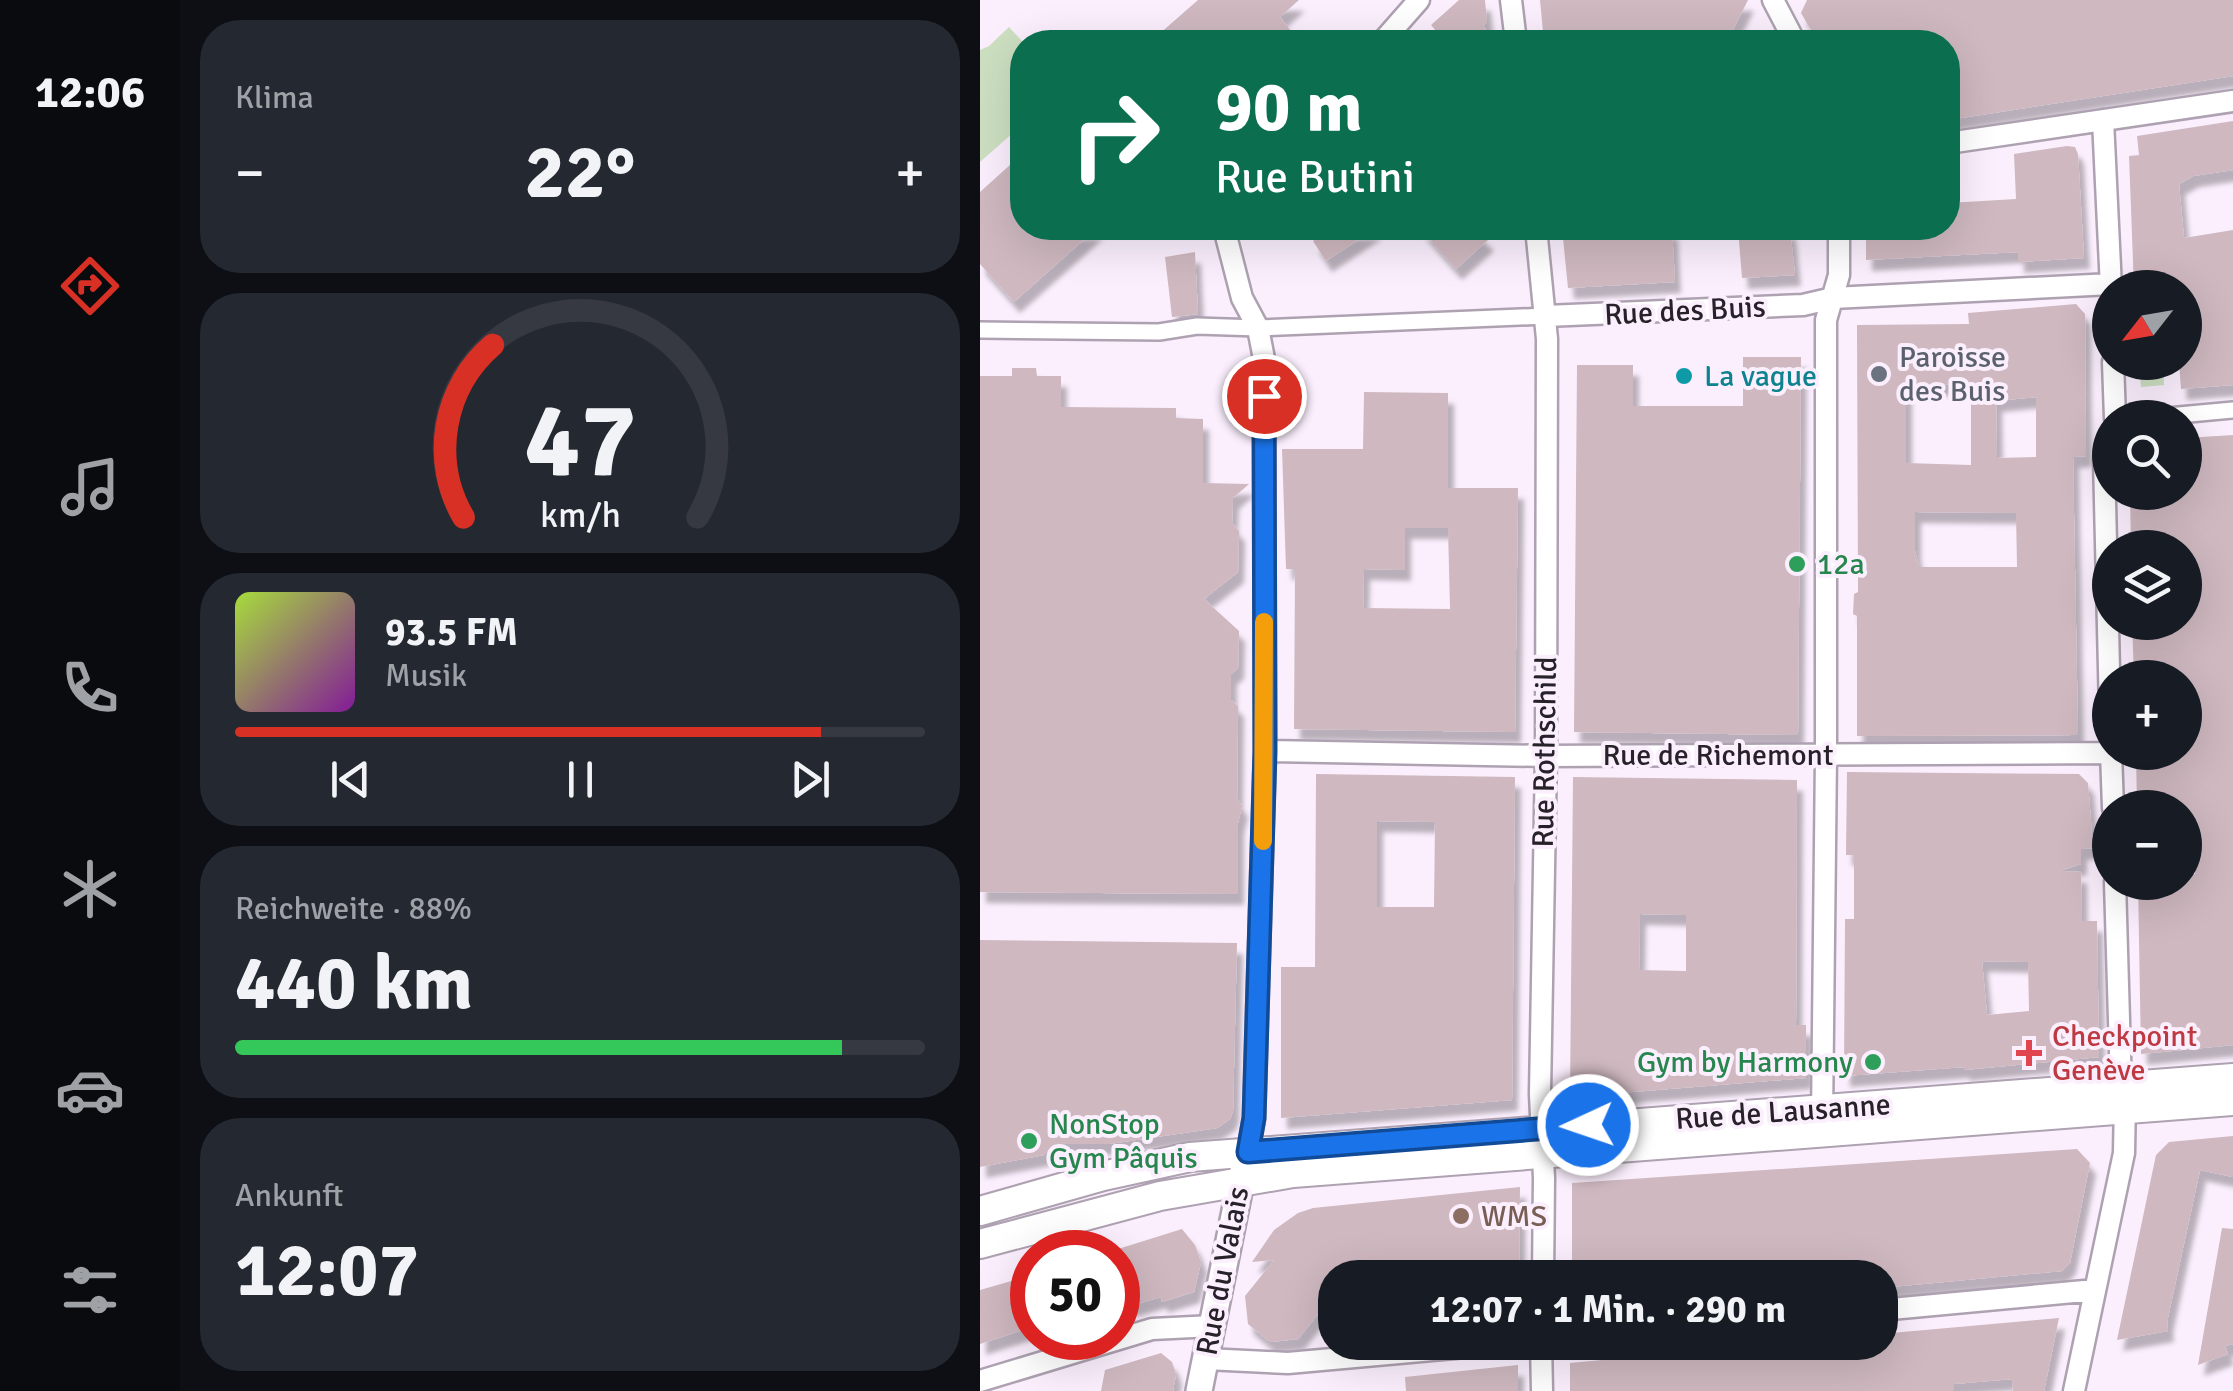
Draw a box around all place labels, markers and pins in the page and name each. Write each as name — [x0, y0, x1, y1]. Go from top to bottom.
place label: Paroisse des Buis — [1899, 339, 2006, 410]
pin — [1222, 354, 1307, 439]
place label: La vague — [1704, 358, 1817, 395]
marker: Paroisse des Buis — [1868, 363, 1890, 385]
marker: La vague — [1673, 365, 1695, 387]
place label: 12a — [1817, 546, 1865, 583]
marker: 12a — [1786, 553, 1808, 575]
place label: Checkpoint Genève — [2052, 1018, 2197, 1089]
marker: Checkpoint Genève — [2016, 1040, 2042, 1066]
place label: Gym by Harmony — [1637, 1044, 1853, 1081]
marker: Gym by Harmony — [1862, 1051, 1884, 1073]
place label: NonStop Gym Pâquis — [1049, 1106, 1198, 1177]
marker: NonStop Gym Pâquis — [1018, 1130, 1040, 1152]
place label: WMS — [1481, 1198, 1547, 1235]
marker: WMS — [1450, 1205, 1472, 1227]

